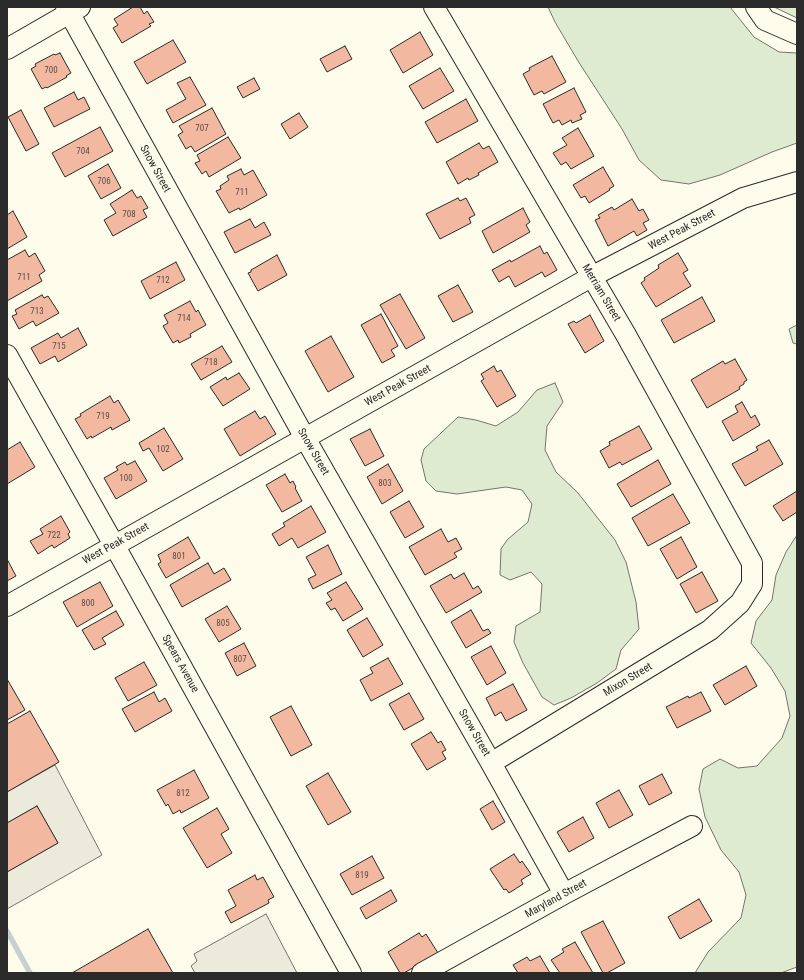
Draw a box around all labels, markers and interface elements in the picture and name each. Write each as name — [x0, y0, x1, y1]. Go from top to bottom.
house number: 700 — [44, 66, 58, 76]
house number: 707 — [195, 124, 209, 134]
street label: Snow Street — [137, 143, 173, 195]
house number: 704 — [76, 147, 90, 157]
house number: 706 — [97, 177, 111, 187]
house number: 711 — [235, 188, 249, 198]
street label: West Peak Street — [646, 207, 718, 253]
house number: 708 — [122, 210, 136, 220]
street label: Merriam Street — [579, 262, 623, 324]
house number: 711 — [17, 273, 31, 283]
house number: 712 — [156, 276, 170, 286]
house number: 713 — [30, 307, 44, 317]
house number: 714 — [177, 314, 191, 324]
house number: 715 — [52, 342, 66, 352]
house number: 718 — [204, 358, 218, 368]
street label: West Peak Street — [362, 362, 434, 410]
house number: 719 — [96, 412, 110, 422]
street label: Snow Street — [294, 426, 332, 478]
house number: 102 — [156, 445, 170, 455]
house number: 100 — [119, 474, 133, 484]
house number: 803 — [378, 479, 392, 489]
street label: West Peak Street — [80, 520, 152, 568]
house number: 722 — [47, 531, 61, 541]
house number: 801 — [172, 552, 186, 562]
house number: 800 — [81, 599, 95, 609]
house number: 805 — [216, 619, 230, 629]
street label: Spears Avenue — [159, 633, 201, 695]
house number: 807 — [233, 655, 247, 665]
street label: Mixon Street — [601, 660, 655, 700]
street label: Snow Street — [455, 707, 493, 759]
house number: 812 — [176, 789, 190, 799]
house number: 819 — [355, 871, 369, 881]
street label: Maryland Street — [523, 877, 589, 921]

